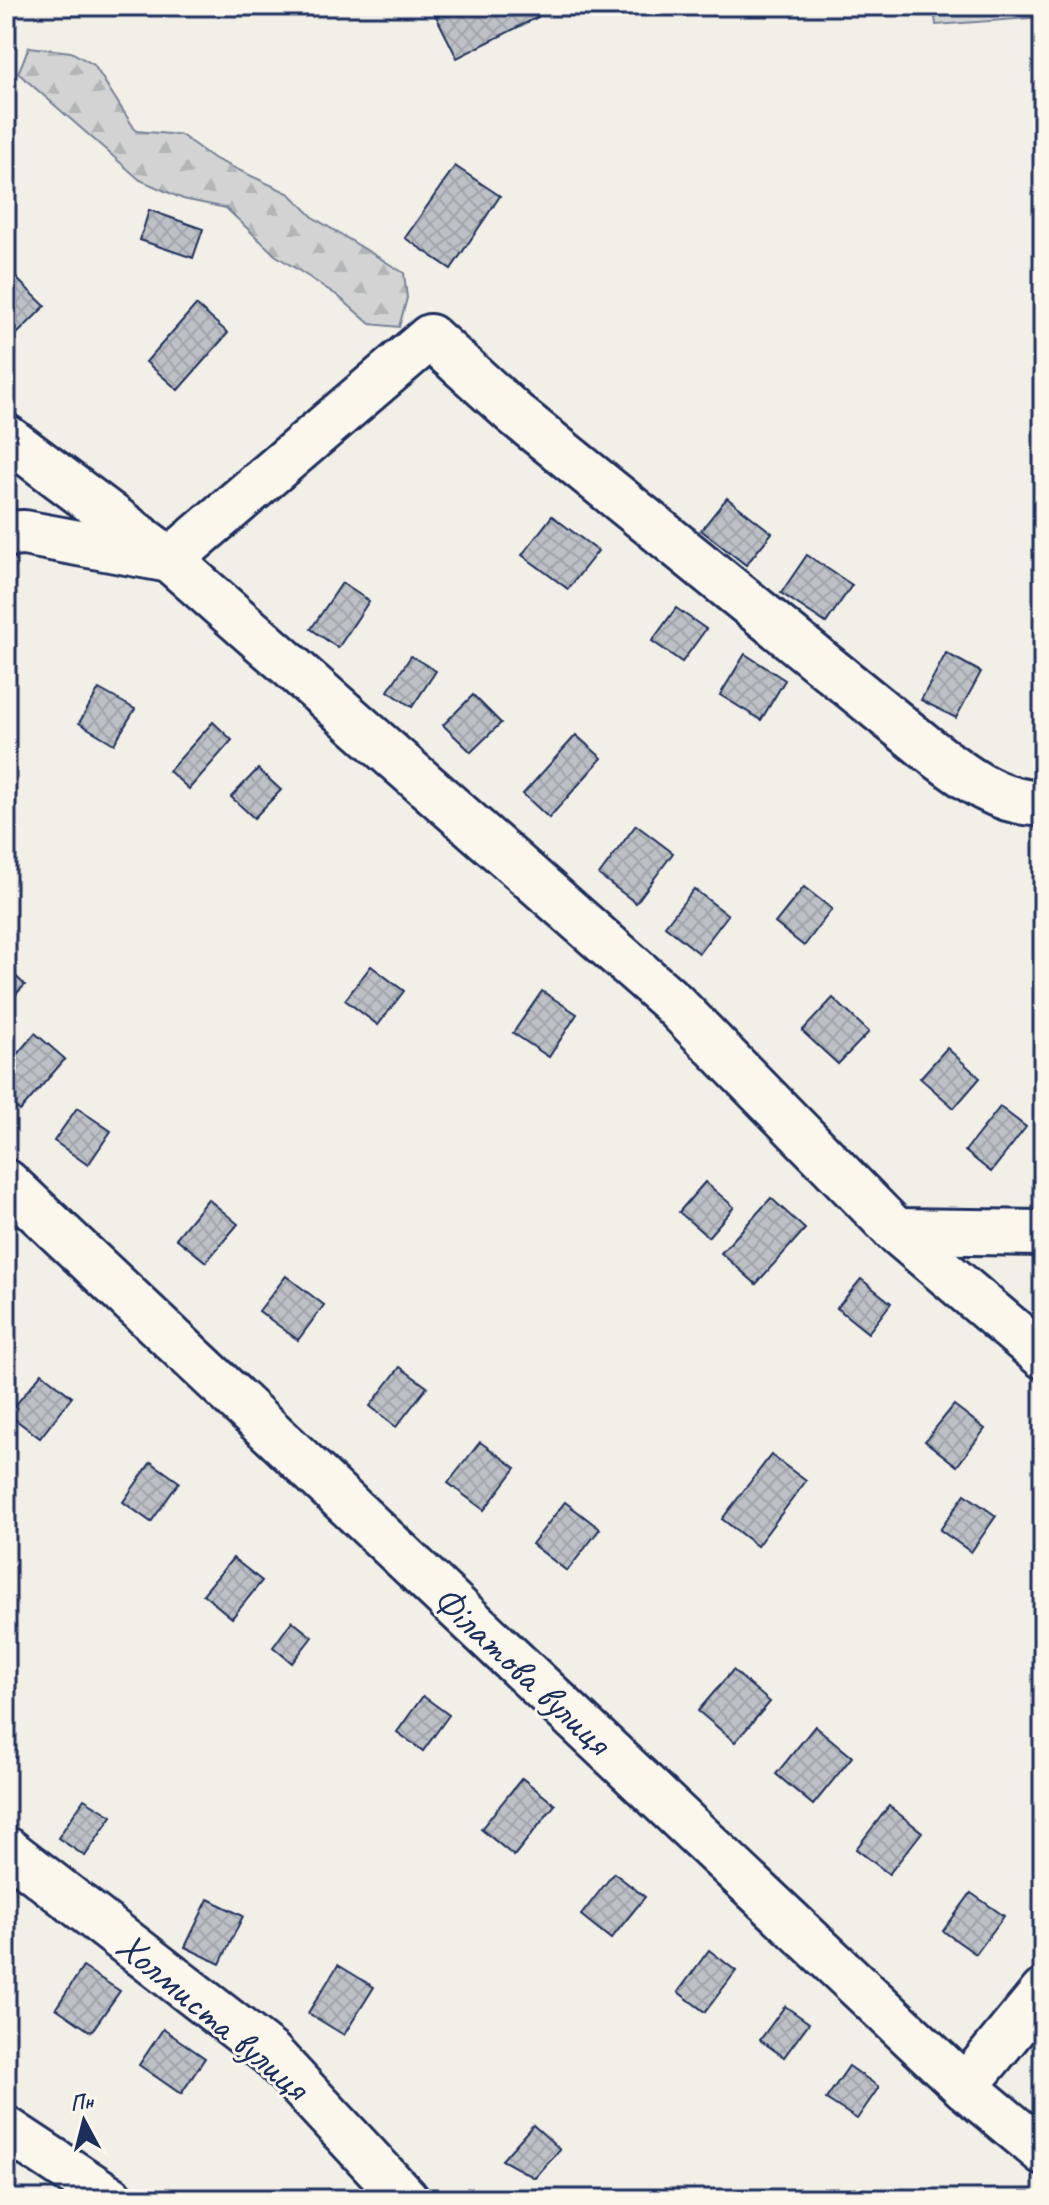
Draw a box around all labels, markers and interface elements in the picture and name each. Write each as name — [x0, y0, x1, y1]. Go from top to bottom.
street label: Філатова вулиця — [422, 1574, 624, 1768]
street label: Холмиста вулиця — [106, 1921, 322, 2113]
north arrow — [44, 2081, 124, 2161]
text: Пн — [69, 2087, 96, 2117]

